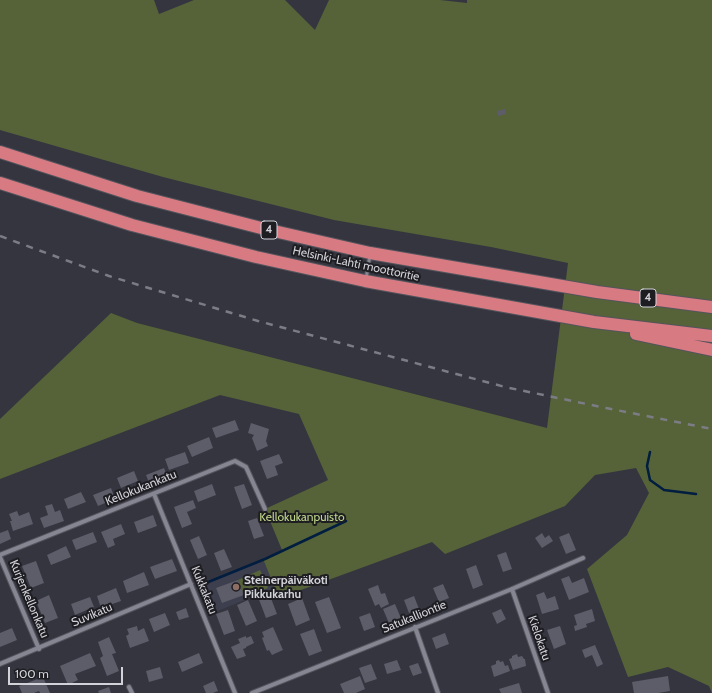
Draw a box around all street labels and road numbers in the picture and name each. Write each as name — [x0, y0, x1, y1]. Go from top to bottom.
road number: 4 — [261, 221, 277, 239]
street label: Helsinki-Lahti moottoritie — [291, 244, 421, 284]
road number: 4 — [640, 289, 656, 307]
street label: Kellokukankatu — [103, 467, 179, 509]
street label: Kurjenkellonkatu — [6, 558, 52, 640]
street label: Kukkakatu — [188, 564, 220, 616]
street label: Satukalliontie — [380, 598, 448, 636]
street label: Suvikatu — [69, 600, 115, 630]
street label: Kielokatu — [525, 614, 553, 662]

